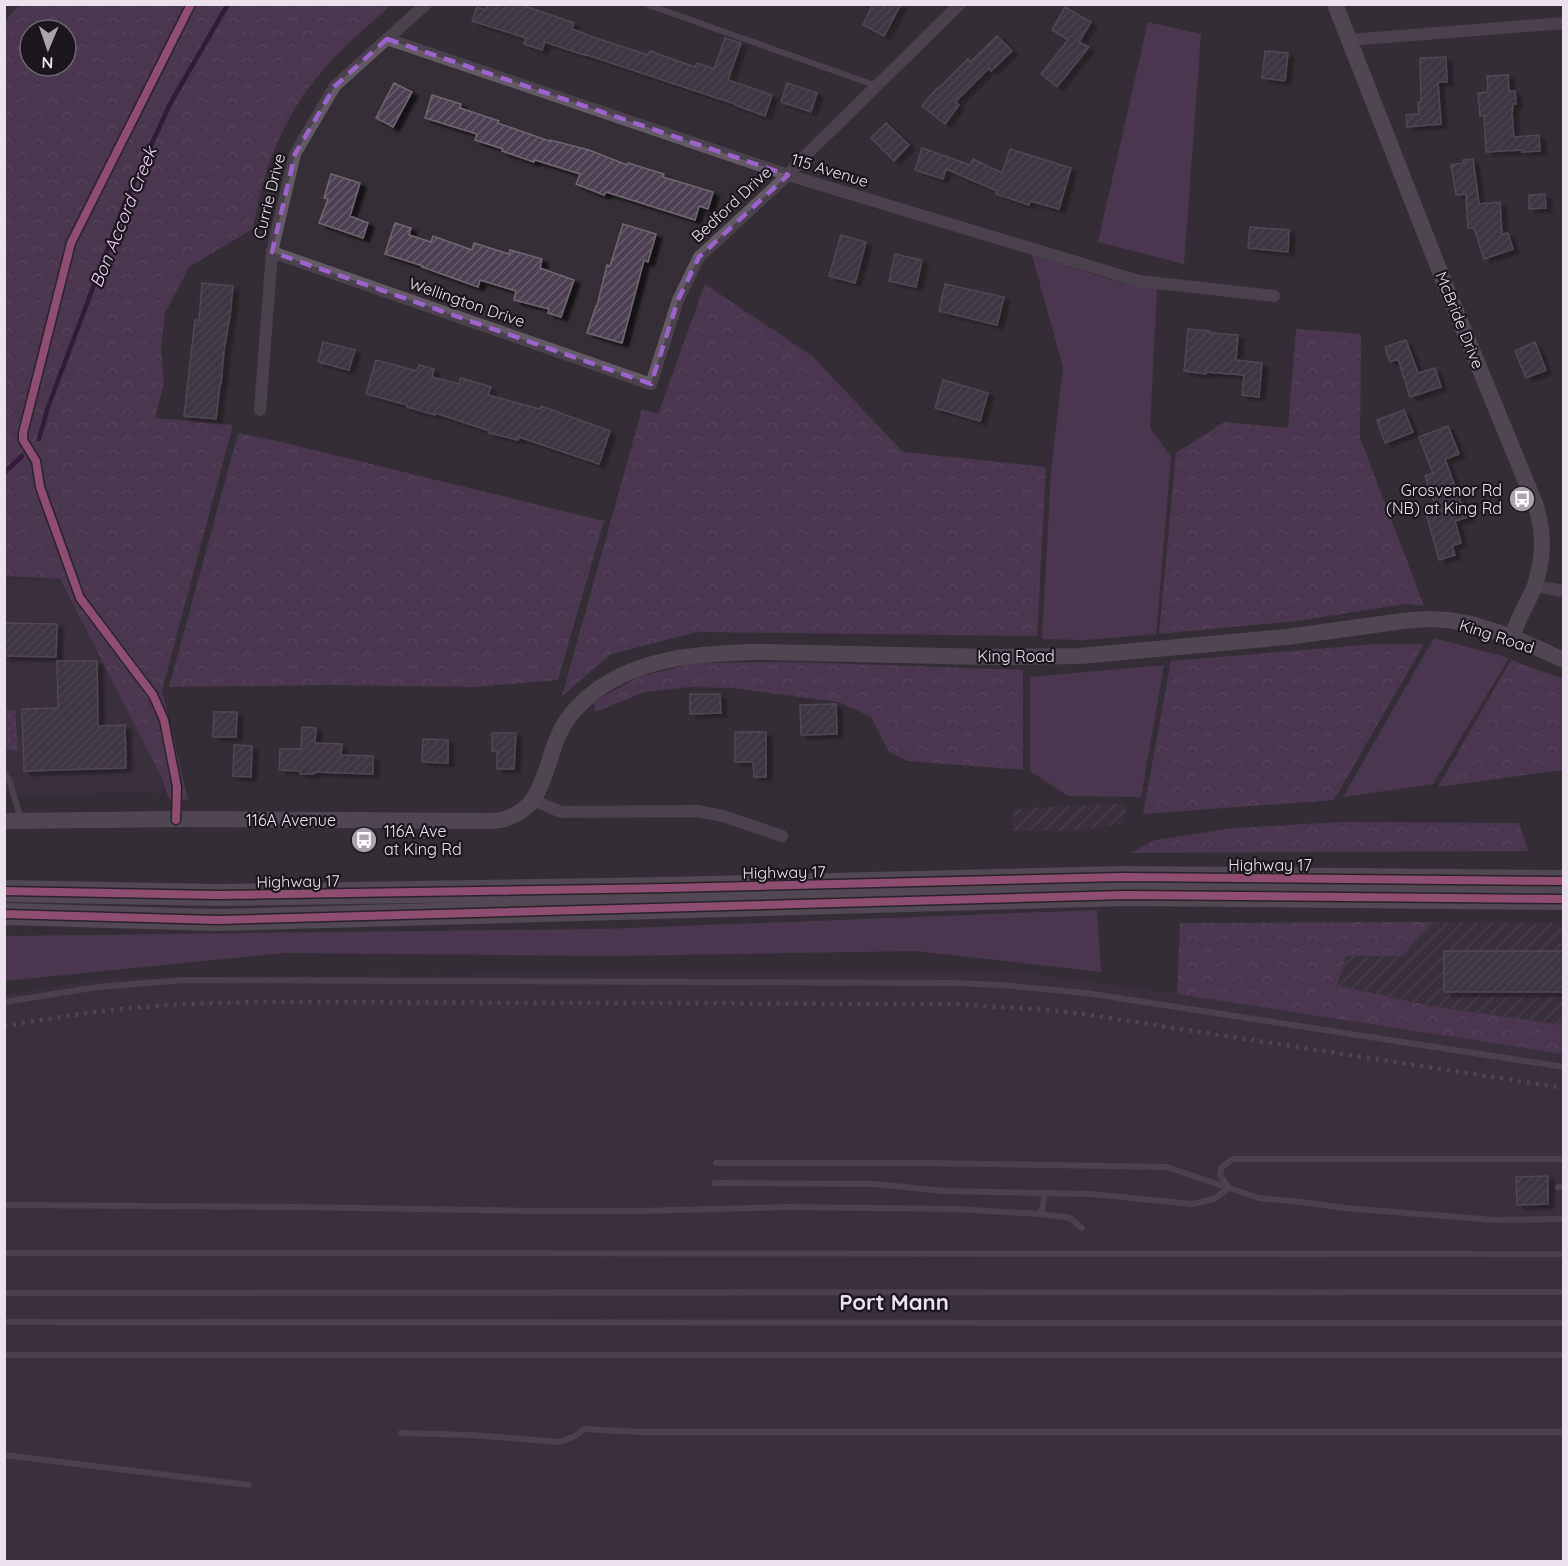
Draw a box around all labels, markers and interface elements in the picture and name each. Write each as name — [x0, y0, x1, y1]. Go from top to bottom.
north arrow — [18, 18, 78, 78]
text: N — [41, 53, 54, 73]
water label: Bon Accord Creek — [84, 142, 162, 291]
street label: 115 Avenue — [789, 149, 871, 191]
street label: Currie Drive — [249, 151, 289, 241]
street label: Bedford Drive — [687, 162, 775, 246]
street label: McBride Drive — [1431, 268, 1489, 372]
street label: Wellington Drive — [406, 273, 528, 331]
place label: Grosvenor Rd (NB) at King Rd — [1386, 480, 1502, 518]
bus stop icon: Grosvenor Rd (NB) at King Rd — [1507, 484, 1537, 514]
street label: King Road — [1457, 615, 1537, 657]
street label: King Road — [977, 646, 1055, 666]
street label: 116A Avenue — [246, 810, 336, 830]
place label: 116A Ave at King Rd — [384, 821, 462, 859]
bus stop icon: 116A Ave at King Rd — [349, 825, 379, 855]
street label: Highway 17 — [1228, 855, 1312, 875]
street label: Highway 17 — [742, 861, 826, 883]
street label: Highway 17 — [256, 870, 340, 892]
district label: Port Mann — [839, 1288, 949, 1316]

